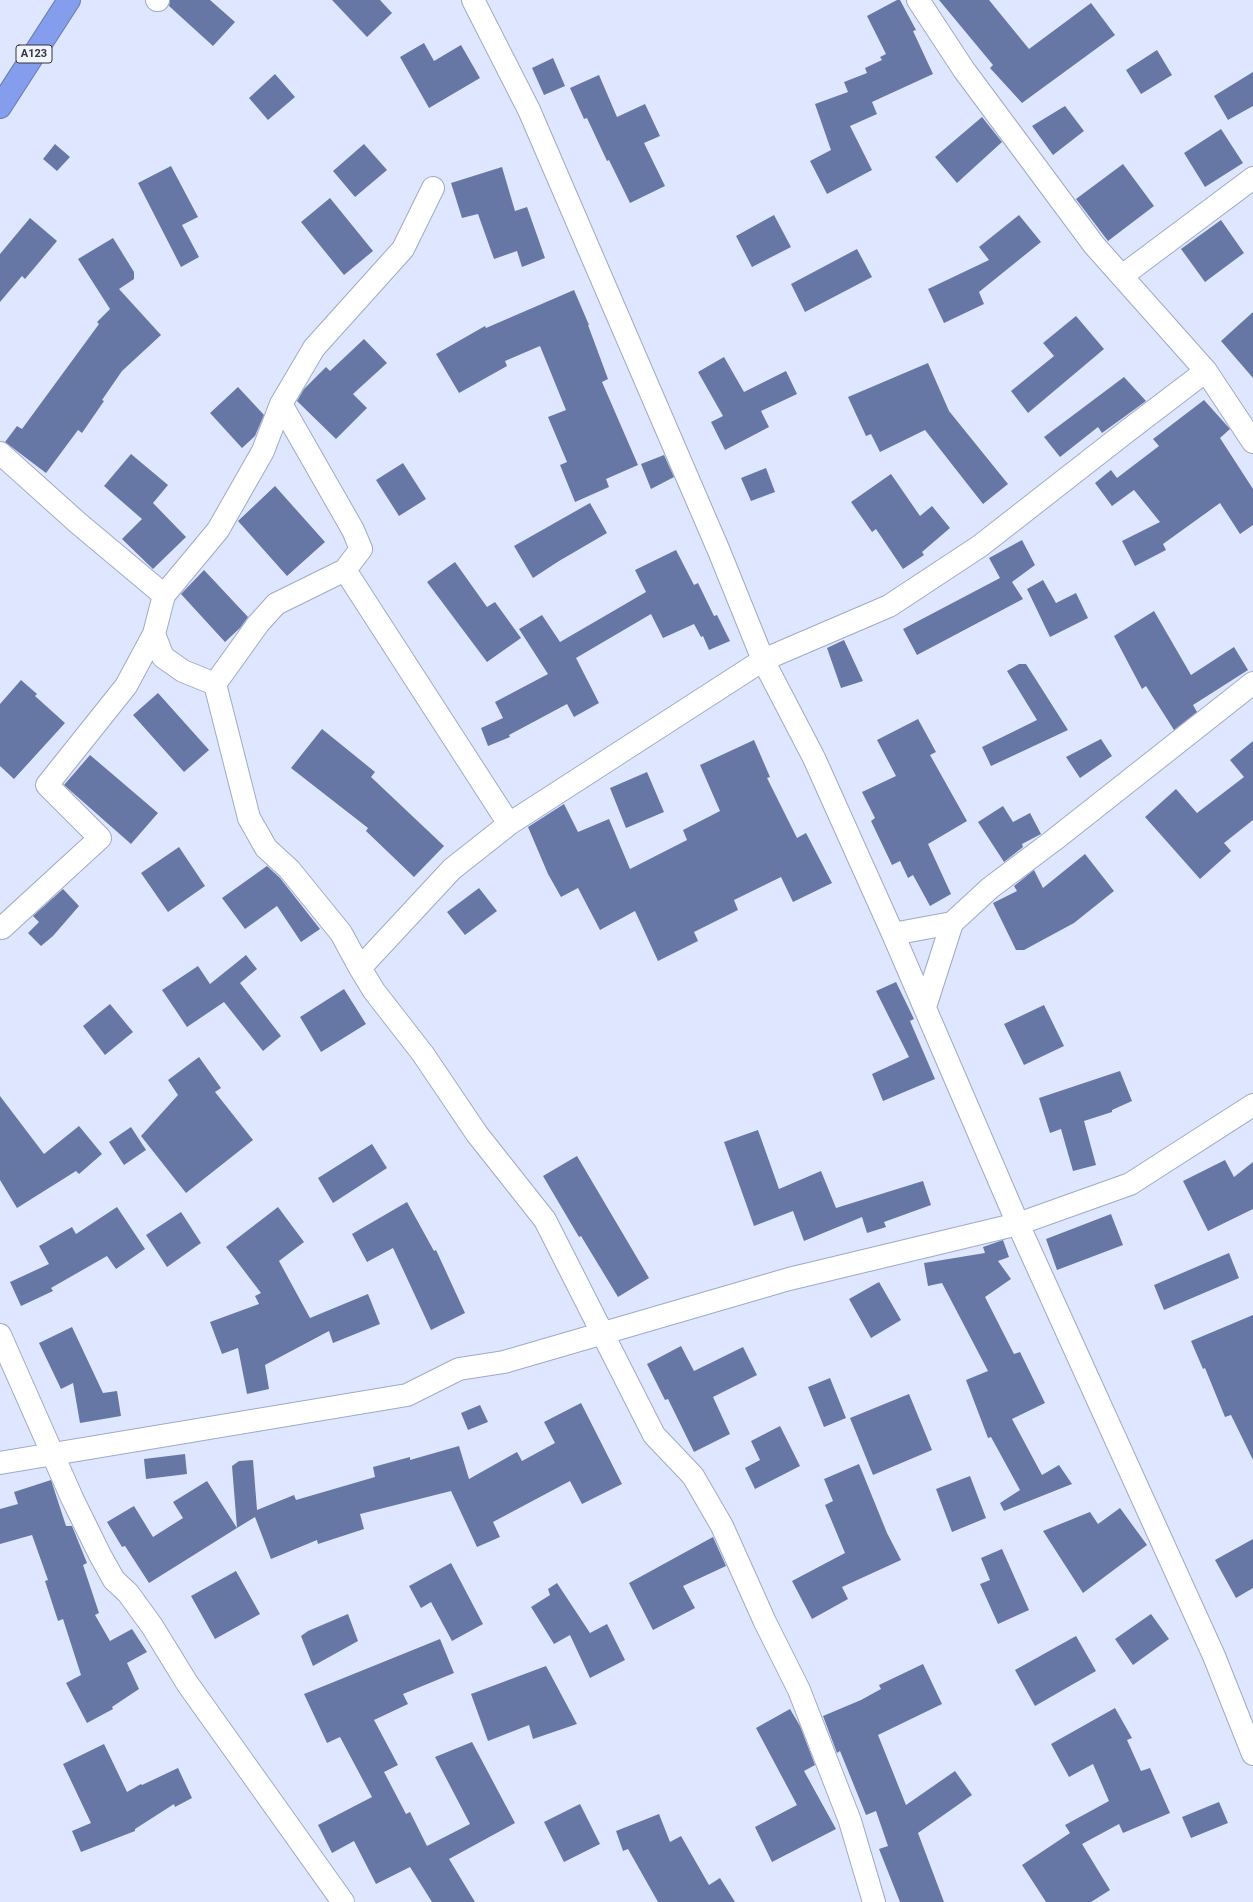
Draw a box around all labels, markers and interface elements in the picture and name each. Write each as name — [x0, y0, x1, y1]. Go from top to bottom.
road number: A123 — [16, 45, 52, 63]

